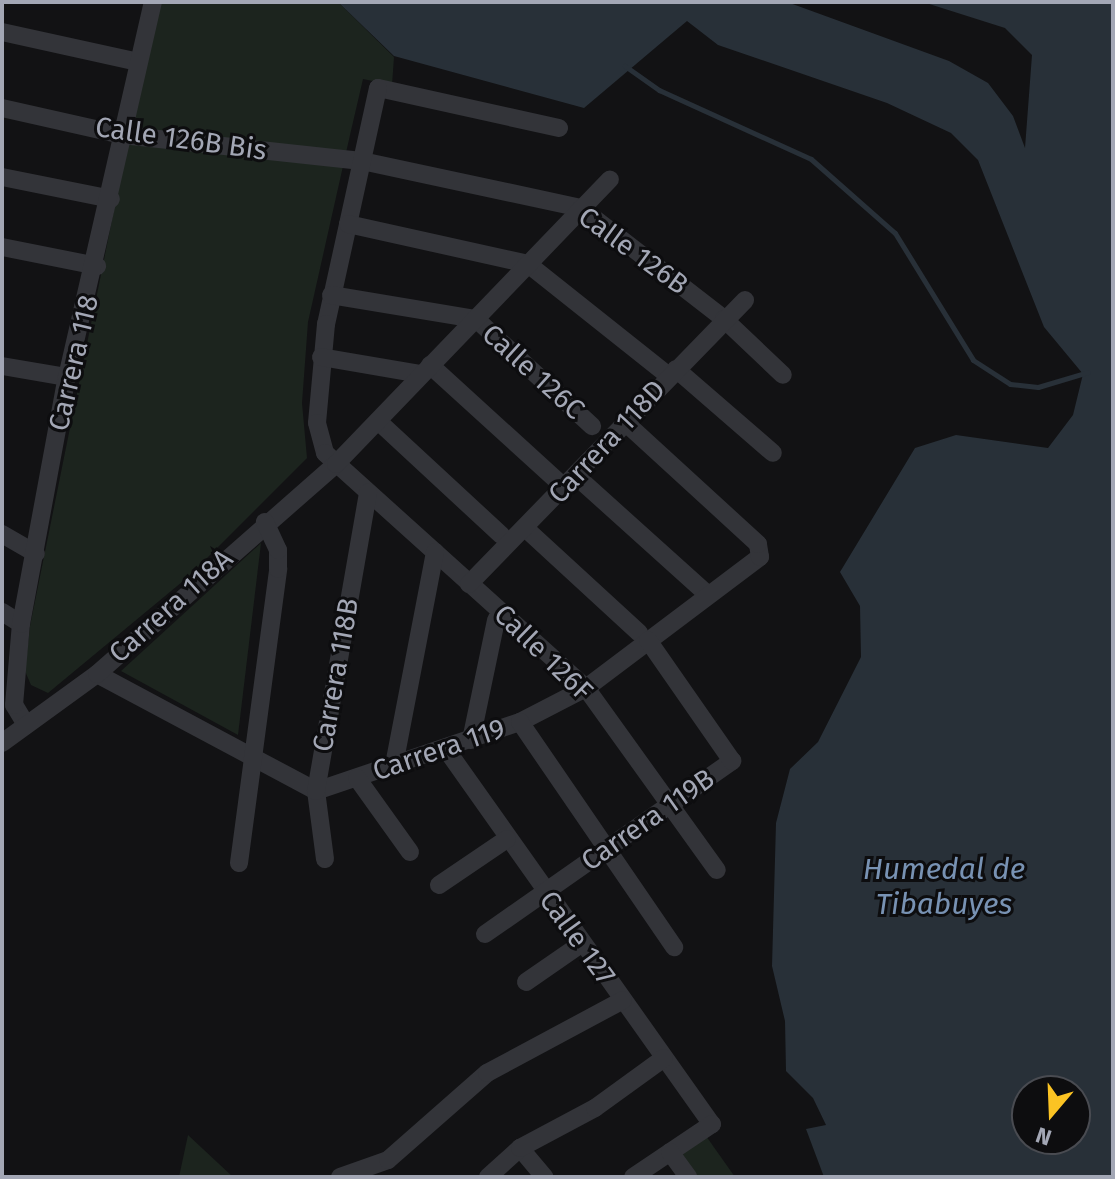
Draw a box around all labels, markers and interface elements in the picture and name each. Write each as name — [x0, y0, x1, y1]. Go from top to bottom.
street label: Calle 126B Bis — [93, 110, 269, 168]
street label: Calle 126B — [572, 200, 694, 302]
street label: Carrera 118 — [42, 292, 106, 434]
street label: Calle 126C — [475, 317, 591, 427]
street label: Carrera 118D — [541, 373, 673, 511]
street label: Carrera 118A — [102, 542, 240, 670]
street label: Carrera 118B — [306, 596, 366, 754]
street label: Calle 126F — [487, 598, 599, 708]
street label: Carrera 119 — [368, 712, 510, 788]
street label: Carrera 119B — [575, 762, 721, 878]
water label: Humedal de Tibabuyes — [863, 851, 1025, 922]
street label: Calle 127 — [532, 885, 622, 991]
north arrow — [1011, 1075, 1091, 1155]
text: N — [1032, 1121, 1055, 1151]

